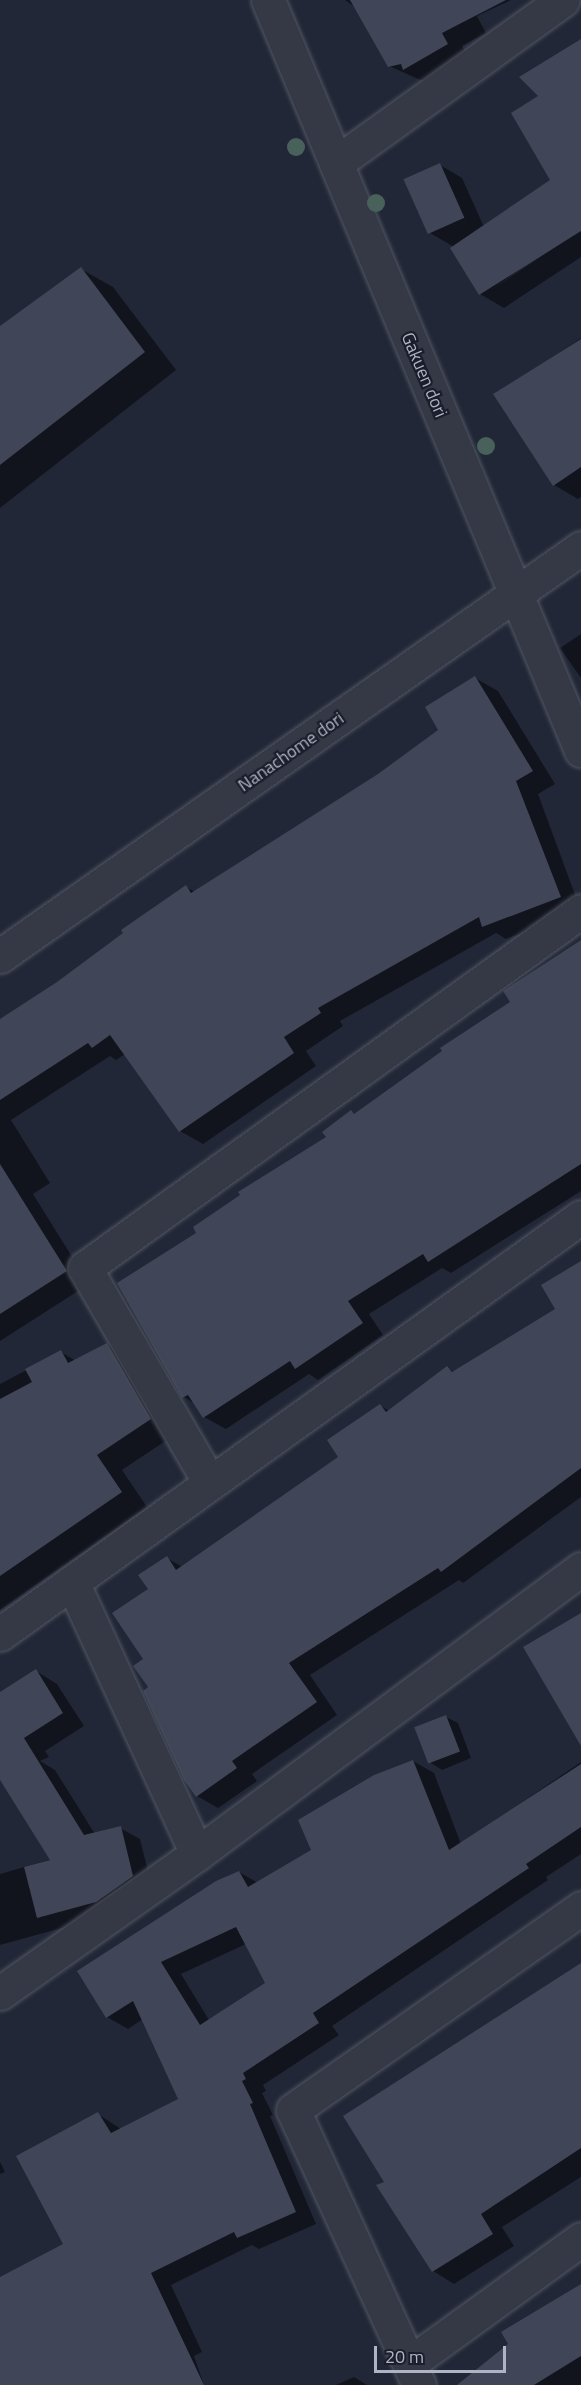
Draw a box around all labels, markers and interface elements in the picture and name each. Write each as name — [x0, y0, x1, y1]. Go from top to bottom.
street label: Gakuen dori — [396, 329, 452, 421]
street label: Nanachome dori — [234, 708, 348, 796]
scale bar — [377, 2334, 509, 2372]
text: 20 m — [385, 2343, 424, 2370]

